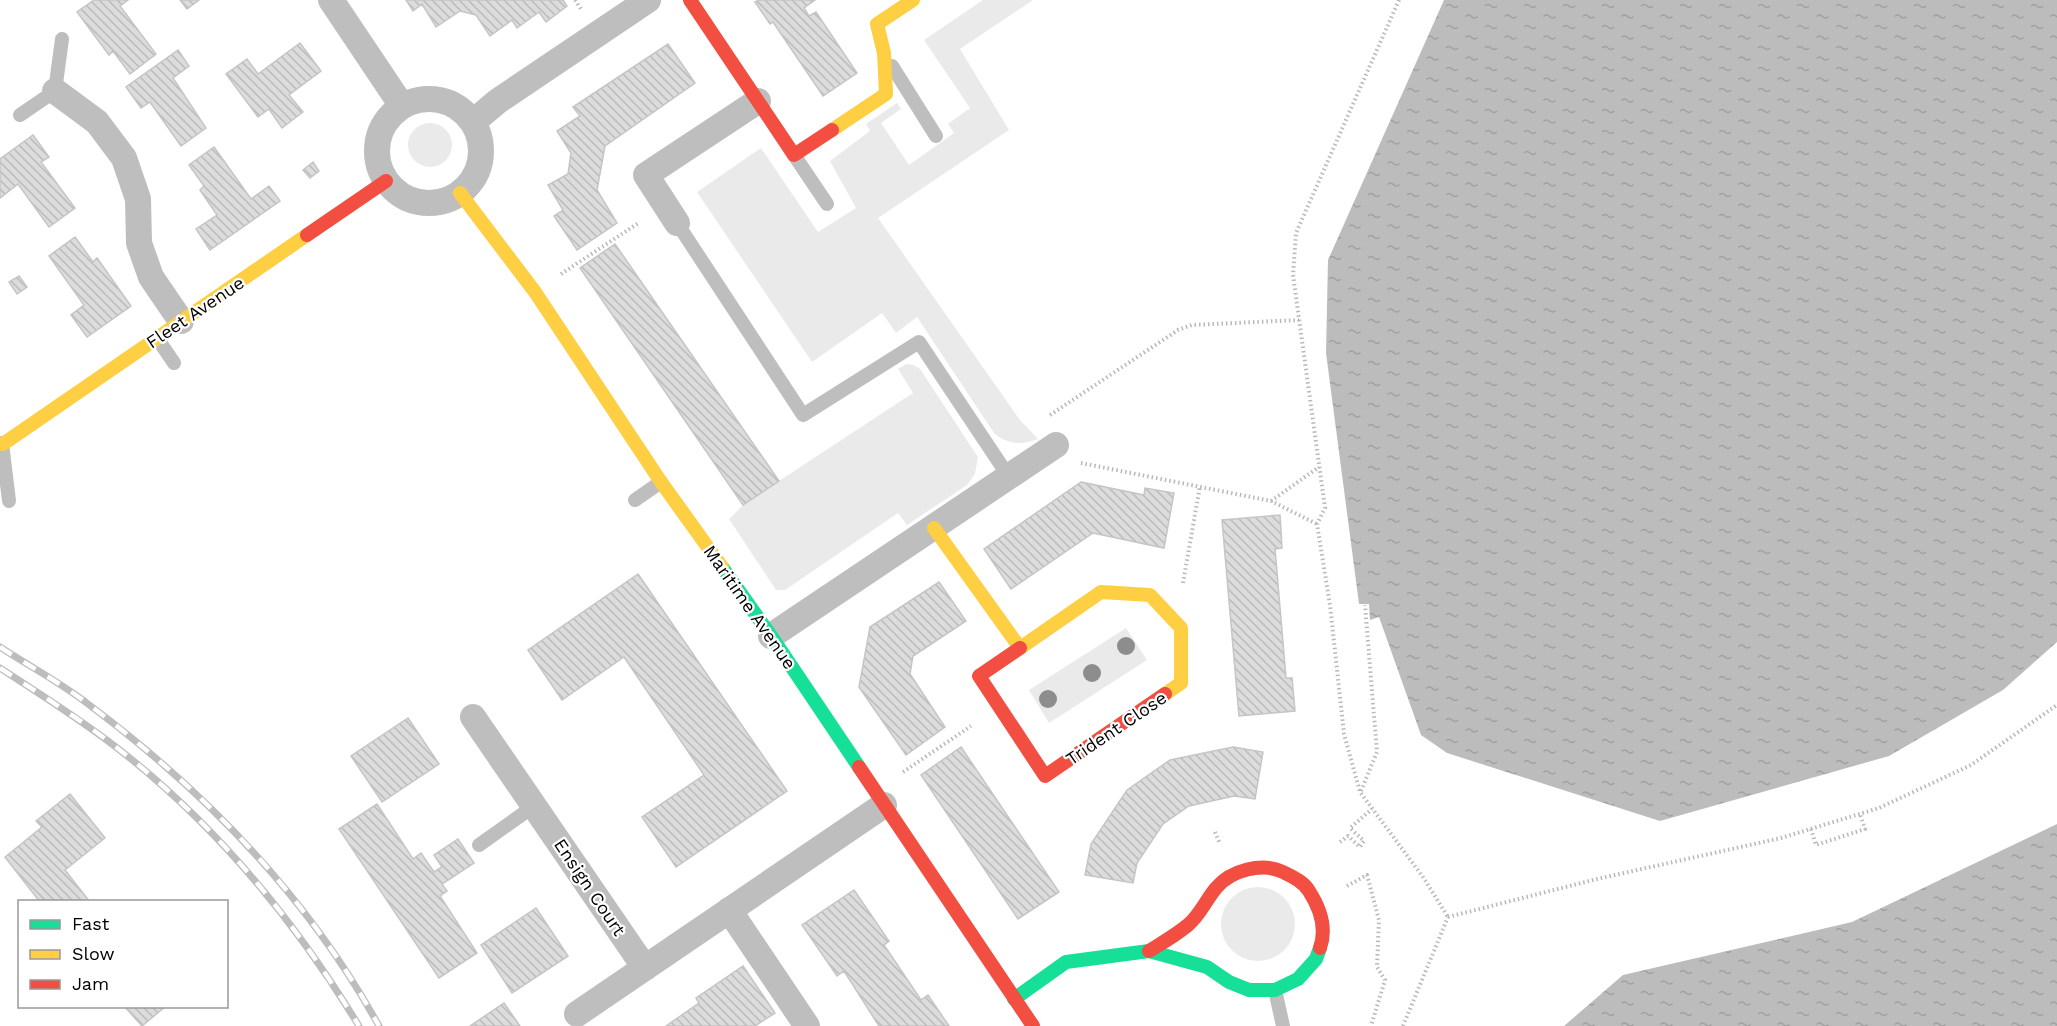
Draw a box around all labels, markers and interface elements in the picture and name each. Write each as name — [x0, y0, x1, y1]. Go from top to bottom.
street label: Fleet Avenue — [142, 272, 248, 352]
street label: Maritime Avenue — [699, 541, 801, 673]
street label: Trident Close — [1062, 687, 1170, 769]
street label: Ensign Court — [550, 835, 630, 940]
legend — [18, 900, 228, 1008]
text: Fast — [72, 913, 110, 934]
text: Slow — [72, 943, 115, 964]
text: Jam — [72, 973, 109, 994]

